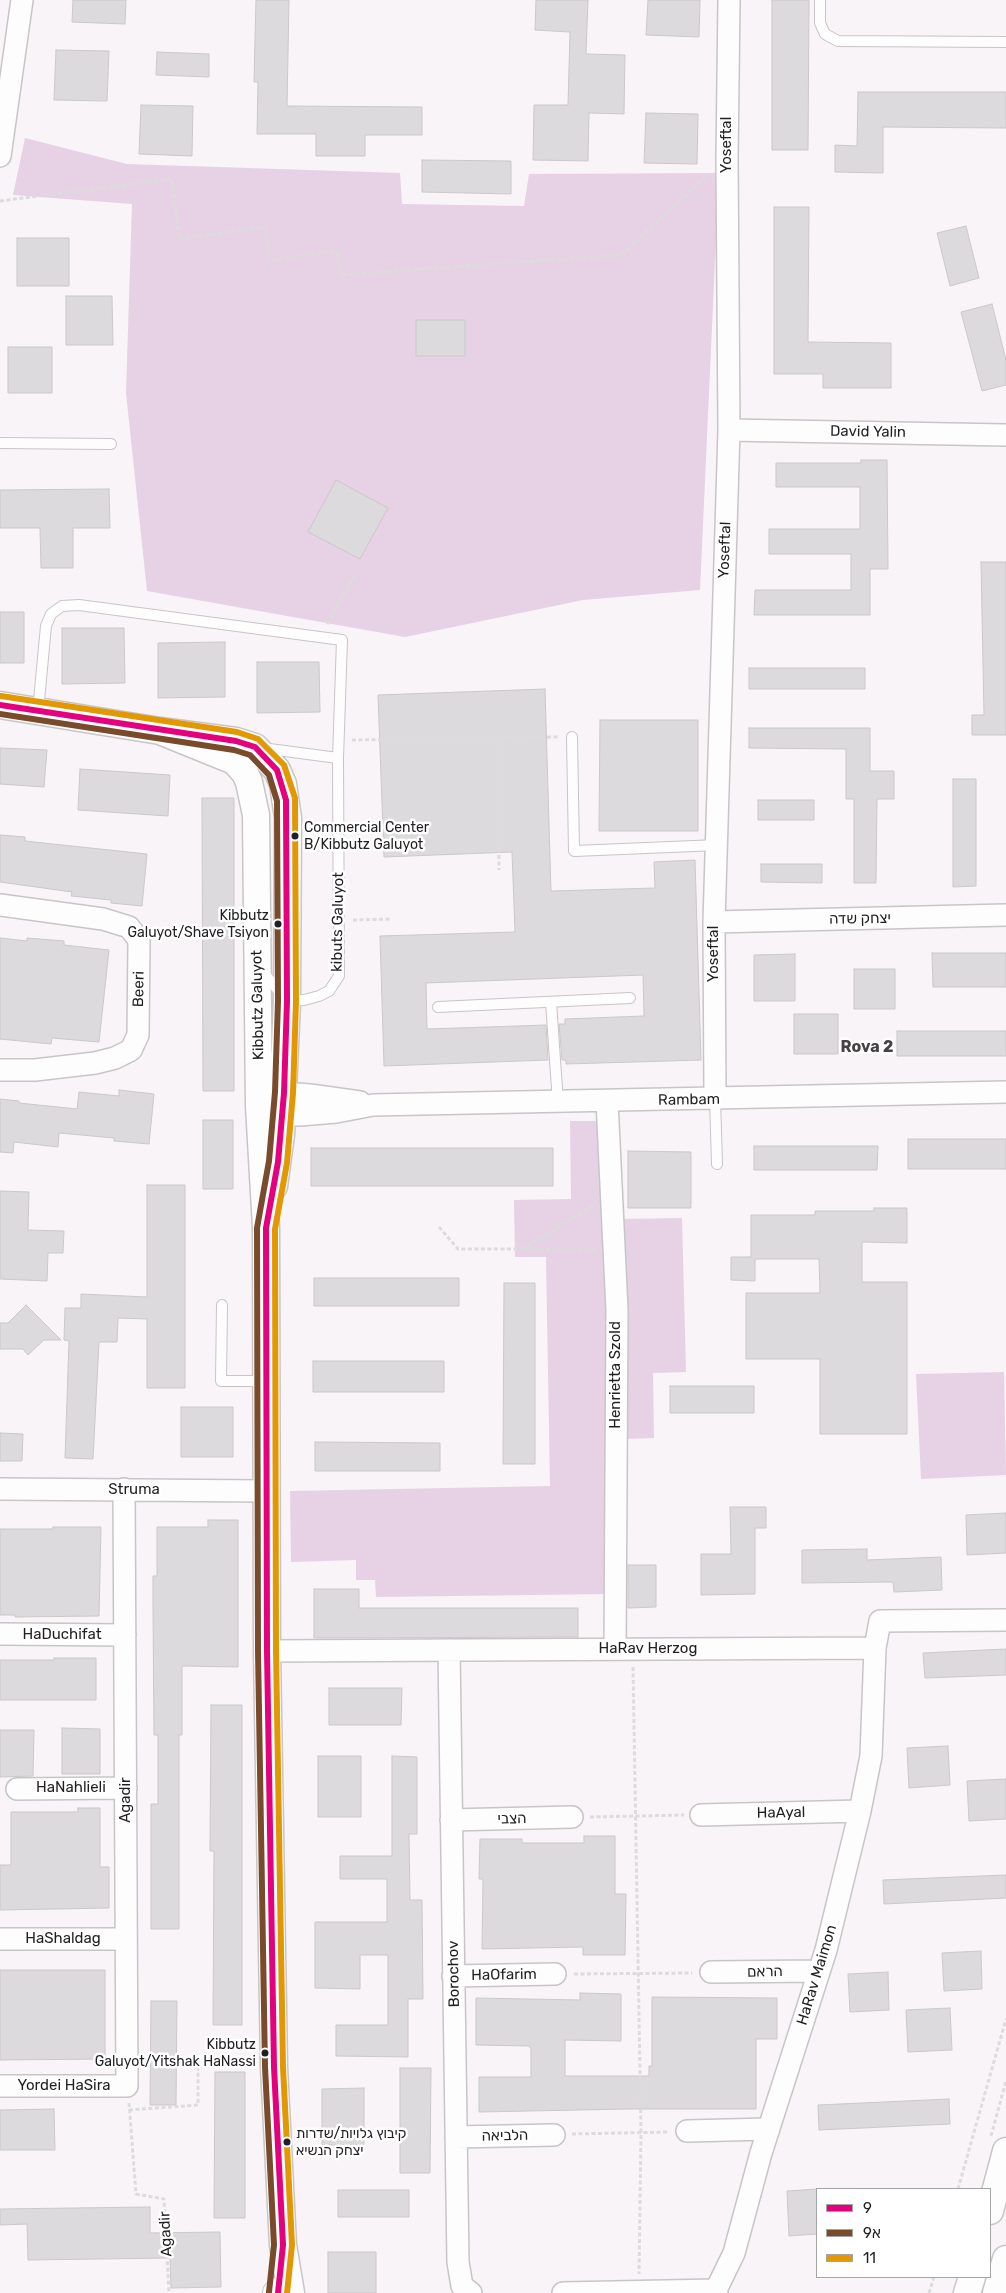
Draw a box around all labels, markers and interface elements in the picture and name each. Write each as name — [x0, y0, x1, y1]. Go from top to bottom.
street label: Yoseftal — [718, 117, 736, 173]
street label: David Yalin — [830, 422, 906, 442]
street label: Yoseftal — [715, 521, 735, 579]
place label: Commercial Center B/Kibbutz Galuyot — [304, 820, 429, 852]
marker: Commercial Center B/Kibbutz Galuyot — [290, 831, 300, 841]
street label: kibuts Galuyot — [328, 872, 348, 972]
place label: Kibbutz Galuyot/Shave Tsiyon — [127, 908, 269, 940]
street label: יצחק שדה — [829, 909, 891, 929]
marker: Kibbutz Galuyot/Shave Tsiyon — [273, 919, 283, 929]
street label: Yoseftal — [705, 926, 723, 982]
street label: Kibbutz Galuyot — [248, 950, 268, 1060]
street label: Beeri — [130, 971, 148, 1007]
district label: Rova 2 — [841, 1037, 893, 1057]
street label: Rambam — [658, 1090, 720, 1110]
street label: Henrietta Szold — [607, 1321, 625, 1429]
street label: Struma — [108, 1481, 160, 1499]
street label: HaDuchifat — [22, 1626, 102, 1644]
street label: HaRav Herzog — [599, 1640, 697, 1658]
street label: Agadir — [117, 1777, 135, 1823]
street label: HaNahlieli — [36, 1779, 106, 1797]
street label: HaAyal — [757, 1804, 805, 1822]
street label: הצבי — [497, 1810, 527, 1828]
street label: HaRav Maimon — [793, 1923, 841, 2027]
street label: HaShaldag — [25, 1930, 101, 1948]
street label: Borochov — [444, 1940, 464, 2008]
street label: הראם — [747, 1963, 783, 1981]
street label: HaOfarim — [471, 1965, 537, 1985]
place label: Kibbutz Galuyot/Yitshak HaNassi — [95, 2037, 256, 2070]
marker: Kibbutz Galuyot/Yitshak HaNassi — [260, 2048, 270, 2058]
street label: Yordei HaSira — [17, 2077, 111, 2095]
place label: קיבוץ גלויות/שדרות יצחק הנשיא — [296, 2126, 406, 2158]
street label: הלביאה — [482, 2127, 528, 2145]
marker: קיבוץ גלויות/שדרות יצחק הנשיא — [282, 2137, 292, 2147]
legend — [816, 2188, 991, 2278]
text: 9 — [863, 2199, 872, 2217]
street label: Agadir — [156, 2211, 176, 2257]
text: 9א — [863, 2224, 881, 2242]
text: 11 — [863, 2249, 876, 2267]

